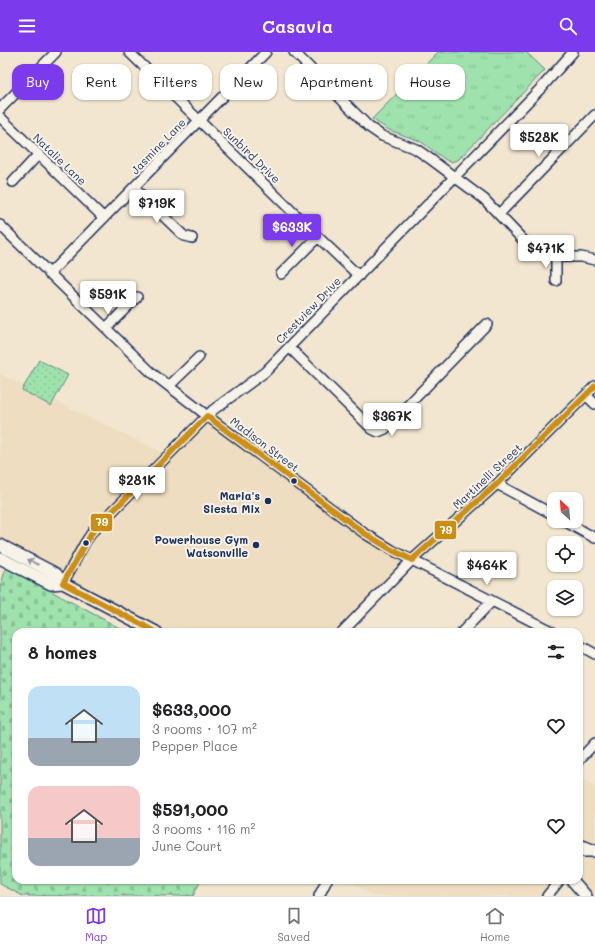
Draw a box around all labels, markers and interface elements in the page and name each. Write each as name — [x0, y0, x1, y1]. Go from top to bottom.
text: Casavia — [262, 14, 333, 38]
icon: menu — [16, 15, 38, 37]
icon: search — [557, 15, 579, 37]
chip: Buy — [12, 64, 64, 100]
chip: Rent — [72, 64, 131, 100]
chip: Filters — [139, 64, 212, 100]
chip: New — [220, 64, 277, 100]
chip: Apartment — [285, 64, 387, 100]
chip: House — [395, 64, 465, 100]
street label: Jasmine Lane — [127, 115, 189, 177]
street label: Sunbird Drive — [220, 124, 284, 186]
pin: $528K — [511, 124, 567, 158]
text: $528K — [519, 128, 559, 145]
street label: Natalie Lane — [30, 130, 90, 188]
pin: $719K — [129, 190, 185, 224]
text: $719K — [138, 194, 176, 211]
pin: $633K — [264, 214, 320, 248]
text: $633K — [272, 218, 312, 235]
pin: $471K — [518, 235, 574, 269]
text: $471K — [527, 239, 565, 256]
street label: Crestview Drive — [272, 273, 344, 347]
pin: $591K — [80, 281, 136, 315]
text: $591K — [89, 285, 127, 302]
pin: $367K — [364, 403, 420, 437]
text: $367K — [372, 407, 412, 424]
street label: Madison Street — [228, 413, 303, 475]
street label: Martinelli Street — [449, 440, 525, 512]
pin: $281K — [109, 467, 165, 501]
text: $281K — [118, 471, 156, 488]
unlabelled marker — [289, 476, 299, 486]
place label: Maria's Siesta Mix — [203, 488, 260, 516]
north arrow — [547, 492, 583, 528]
map controls — [547, 492, 583, 616]
marker: Maria's Siesta Mix — [263, 496, 273, 506]
line badge: 79 — [90, 513, 113, 532]
text: 79 — [96, 514, 109, 529]
line badge: 79 — [434, 520, 457, 540]
text: 79 — [440, 522, 453, 537]
place label: Powerhouse Gym Watsonville — [154, 532, 248, 560]
button: locate — [547, 536, 583, 572]
unlabelled marker — [81, 538, 91, 548]
marker: Powerhouse Gym Watsonville — [251, 540, 261, 550]
pin: $464K — [459, 552, 515, 586]
text: $464K — [467, 556, 507, 573]
one-way arrow — [27, 558, 39, 565]
button: layers — [547, 580, 583, 616]
text: 8 homes — [28, 641, 97, 663]
icon: filters — [545, 641, 567, 663]
text: $633,000 — [152, 698, 231, 720]
icon: home — [60, 702, 108, 750]
icon: heart — [545, 715, 567, 737]
text: 3 rooms · 107 m² — [152, 720, 257, 737]
text: Pepper Place — [152, 737, 238, 754]
text: $591,000 — [152, 798, 228, 820]
icon: home — [60, 802, 108, 850]
icon: heart — [545, 815, 567, 837]
text: 3 rooms · 116 m² — [152, 820, 255, 837]
text: June Court — [152, 837, 222, 854]
tab: Map — [85, 905, 107, 944]
tab: Saved — [277, 905, 310, 944]
tab: Home — [480, 905, 510, 944]

